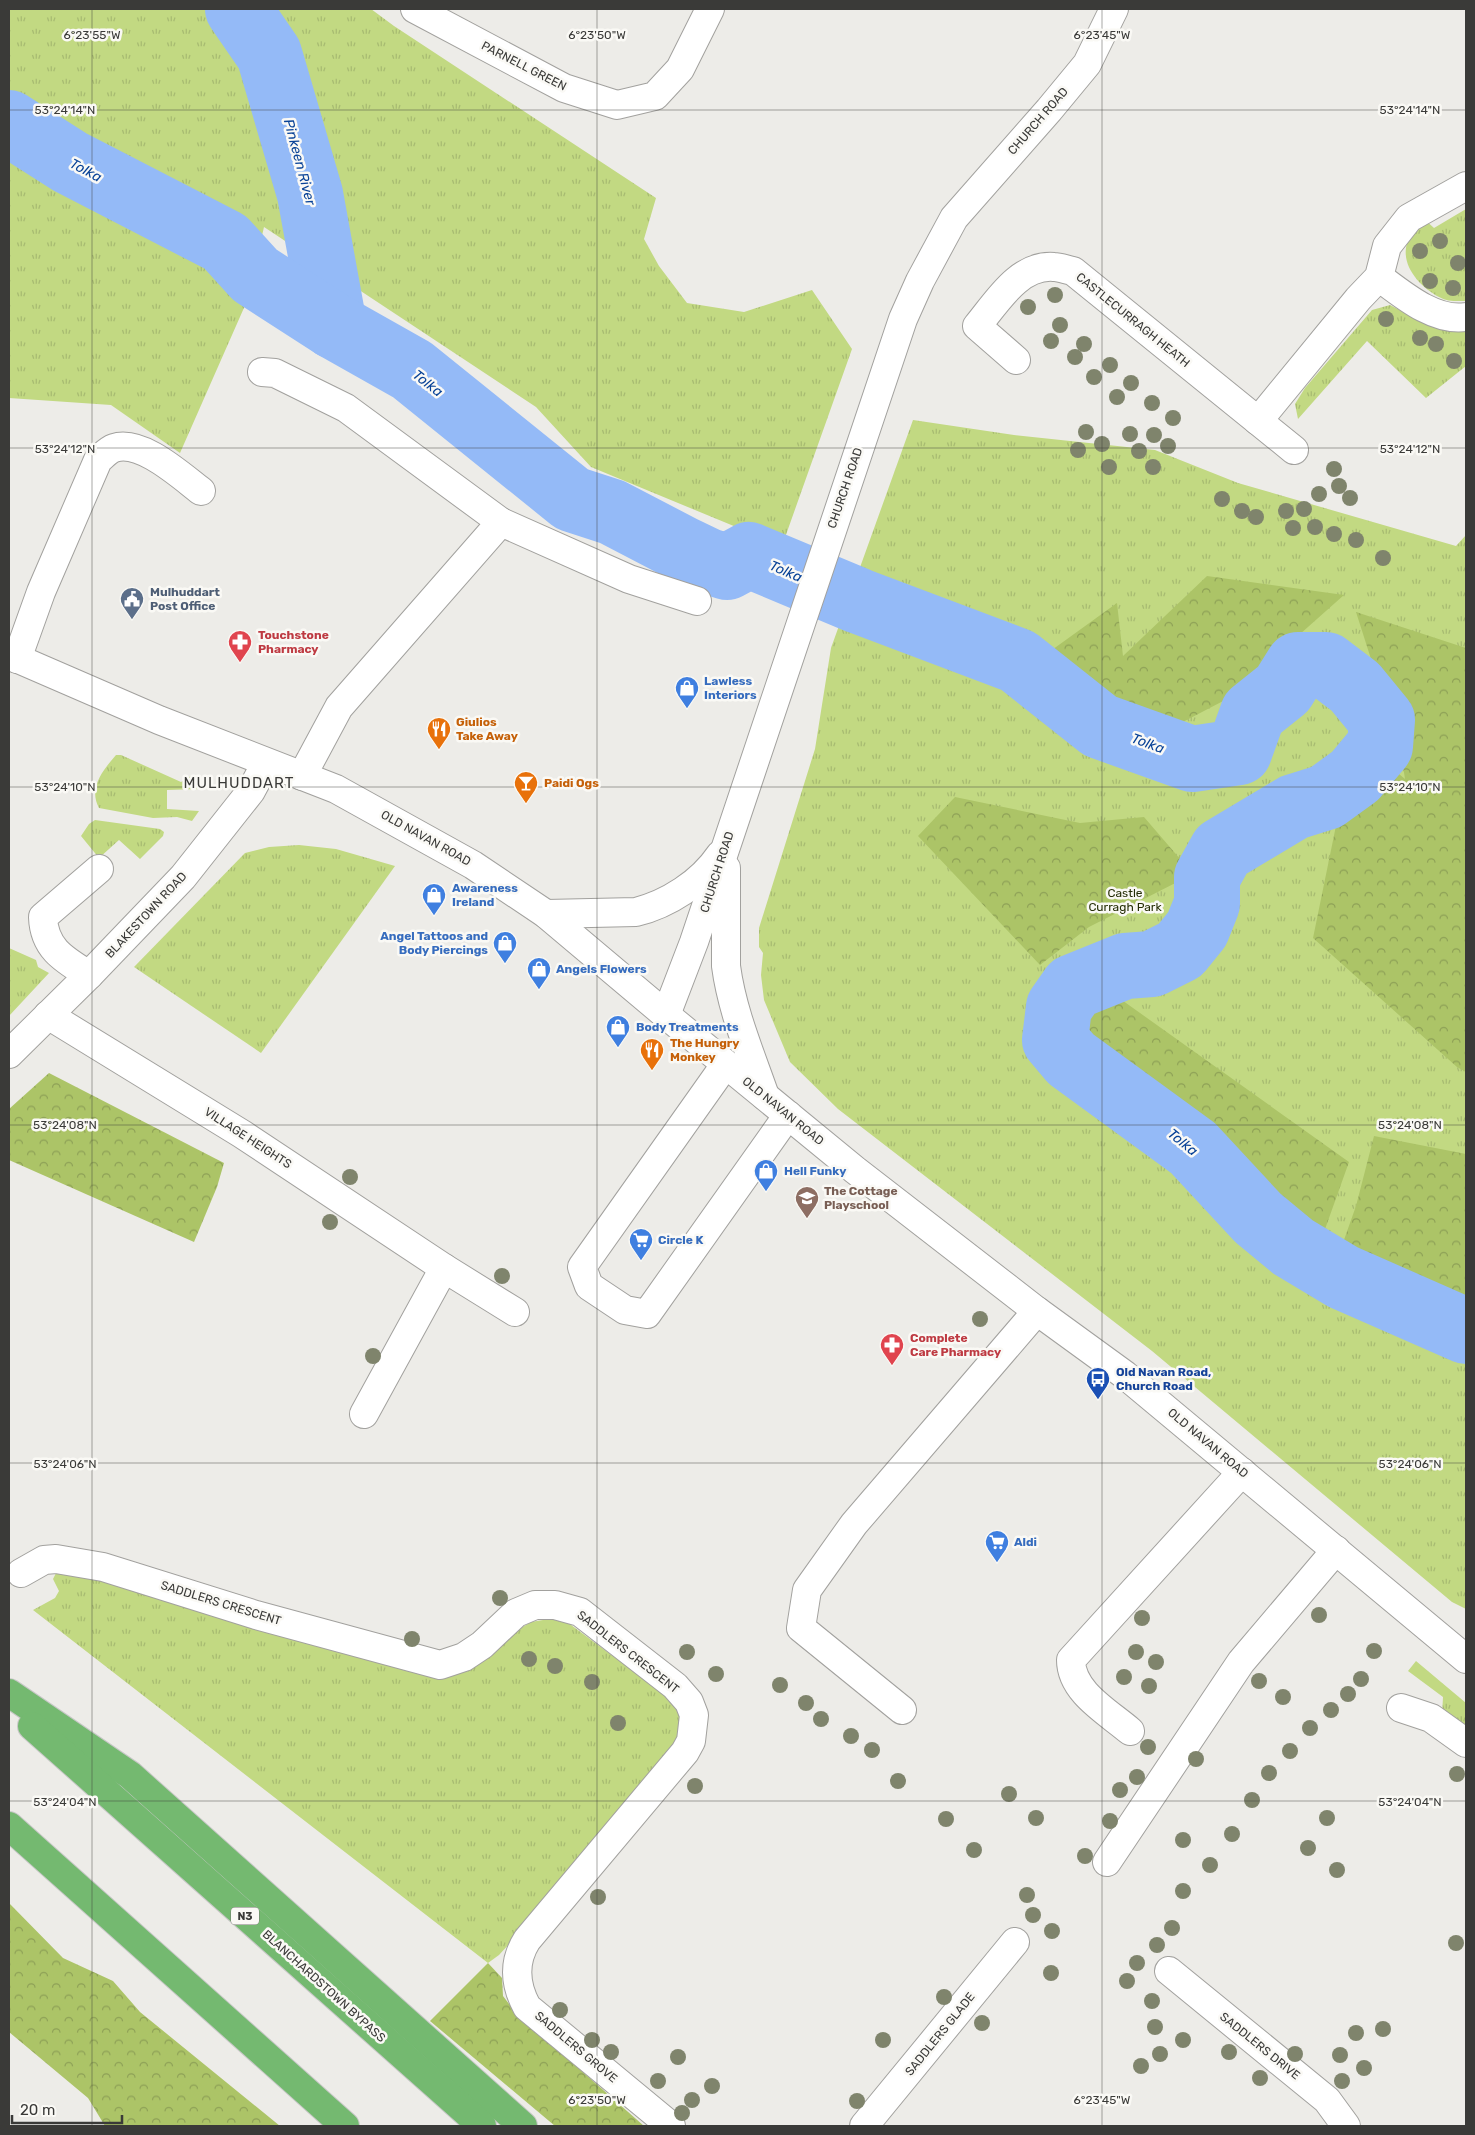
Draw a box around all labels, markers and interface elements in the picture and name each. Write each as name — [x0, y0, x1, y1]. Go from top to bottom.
text: 6°23'55"W — [63, 28, 121, 42]
text: 6°23'50"W — [568, 28, 626, 42]
text: 6°23'45"W — [1074, 28, 1131, 42]
street label: PARNELL GREEN — [479, 38, 569, 94]
street label: CHURCH ROAD — [1005, 85, 1071, 157]
text: 53°24'14"N — [35, 103, 95, 117]
text: 53°24'14"N — [1380, 103, 1440, 117]
water label: Pinkeen River — [280, 117, 319, 208]
water label: Tolka — [67, 155, 105, 186]
street label: CASTLECURRAGH HEATH — [1073, 270, 1193, 370]
water label: Tolka — [409, 366, 446, 400]
text: 53°24'12"N — [35, 442, 95, 456]
text: 53°24'12"N — [1380, 442, 1440, 456]
street label: CHURCH ROAD — [825, 446, 865, 530]
water label: Tolka — [767, 557, 805, 586]
place label: Mulhuddart Post Office — [150, 585, 220, 613]
public building icon: Mulhuddart Post Office — [119, 586, 145, 620]
place label: Touchstone Pharmacy — [258, 628, 329, 656]
pharmacy icon: Touchstone Pharmacy — [227, 629, 253, 663]
place label: Lawless Interiors — [704, 674, 757, 702]
shop icon: Lawless Interiors — [674, 675, 700, 709]
place label: Giulios Take Away — [456, 715, 518, 743]
restaurant icon: Giulios Take Away — [426, 716, 452, 750]
water label: Tolka — [1129, 730, 1167, 757]
bar icon: Paidi Ogs — [513, 770, 539, 804]
district label: MULHUDDART — [183, 774, 295, 792]
place label: Paidi Ogs — [544, 776, 599, 790]
text: 53°24'10"N — [34, 780, 96, 794]
text: 53°24'10"N — [1379, 780, 1441, 794]
street label: OLD NAVAN ROAD — [379, 807, 473, 869]
street label: CHURCH ROAD — [697, 830, 737, 914]
street label: BLAKESTOWN ROAD — [103, 869, 189, 961]
place label: Awareness Ireland — [452, 881, 518, 909]
shop icon: Awareness Ireland — [421, 882, 447, 916]
park label: Castle Curragh Park — [1088, 886, 1162, 914]
place label: Angel Tattoos and Body Piercings — [380, 929, 488, 957]
shop icon: Angel Tattoos and Body Piercings — [492, 930, 518, 964]
shop icon: Angels Flowers — [526, 956, 552, 990]
place label: Angels Flowers — [556, 962, 647, 976]
shop icon: Body Treatments — [605, 1014, 631, 1048]
place label: Body Treatments — [636, 1020, 739, 1034]
place label: The Hungry Monkey — [670, 1036, 739, 1064]
restaurant icon: The Hungry Monkey — [639, 1037, 665, 1071]
street label: OLD NAVAN ROAD — [740, 1074, 826, 1148]
street label: VILLAGE HEIGHTS — [202, 1105, 294, 1171]
text: 53°24'08"N — [33, 1118, 97, 1132]
text: 53°24'08"N — [1378, 1118, 1442, 1132]
water label: Tolka — [1164, 1125, 1201, 1160]
shop icon: Hell Funky — [753, 1158, 779, 1192]
place label: Hell Funky — [784, 1164, 846, 1178]
place label: The Cottage Playschool — [824, 1184, 898, 1212]
school or university icon: The Cottage Playschool — [794, 1185, 820, 1219]
supermarket icon: Circle K — [628, 1227, 654, 1261]
place label: Circle K — [658, 1233, 703, 1247]
place label: Complete Care Pharmacy — [910, 1331, 1001, 1359]
pharmacy icon: Complete Care Pharmacy — [879, 1332, 905, 1366]
place label: Old Navan Road, Church Road — [1116, 1365, 1211, 1393]
bus stop icon: Old Navan Road, Church Road — [1085, 1366, 1111, 1400]
street label: OLD NAVAN ROAD — [1165, 1405, 1251, 1481]
text: 53°24'06"N — [34, 1457, 96, 1471]
text: 53°24'06"N — [1379, 1457, 1441, 1471]
supermarket icon: Aldi — [984, 1529, 1010, 1563]
place label: Aldi — [1014, 1535, 1037, 1549]
street label: SADDLERS CRESCENT — [159, 1578, 283, 1628]
street label: SADDLERS CRESCENT — [574, 1608, 682, 1696]
text: 53°24'04"N — [33, 1795, 97, 1809]
text: 53°24'04"N — [1378, 1795, 1442, 1809]
road number: N3 — [231, 1908, 259, 1924]
street label: BLANCHARDSTOWN BYPASS — [260, 1927, 388, 2045]
street label: SADDLERS GLADE — [902, 1990, 978, 2078]
street label: SADDLERS GROVE — [532, 2008, 620, 2086]
street label: SADDLERS DRIVE — [1217, 2009, 1303, 2083]
scale bar — [12, 2092, 122, 2124]
text: 6°23'50"W — [568, 2093, 626, 2107]
text: 6°23'45"W — [1074, 2093, 1131, 2107]
text: 20 m — [20, 2101, 55, 2119]

